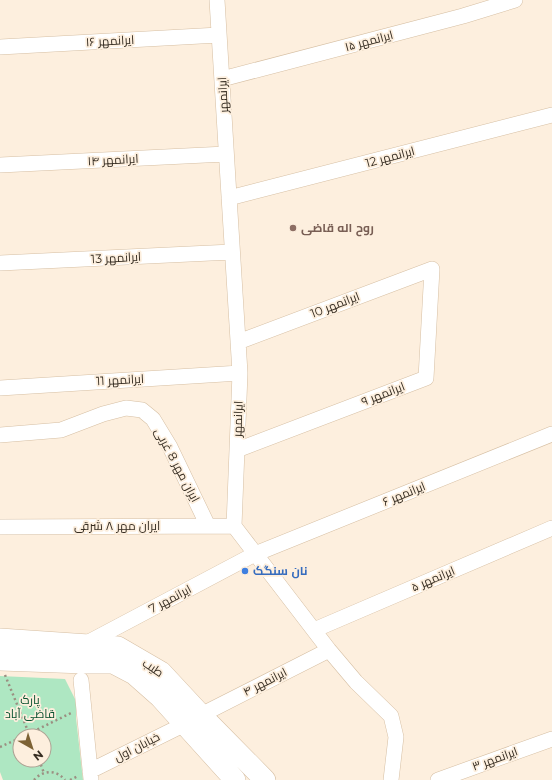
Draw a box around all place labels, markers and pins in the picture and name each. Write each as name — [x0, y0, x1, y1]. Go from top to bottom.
place label: روح اله قاضی — [301, 220, 374, 237]
marker: روح اله قاضی — [288, 223, 298, 233]
place label: نان سنگک — [253, 563, 308, 579]
marker: نان سنگک — [240, 566, 250, 576]

